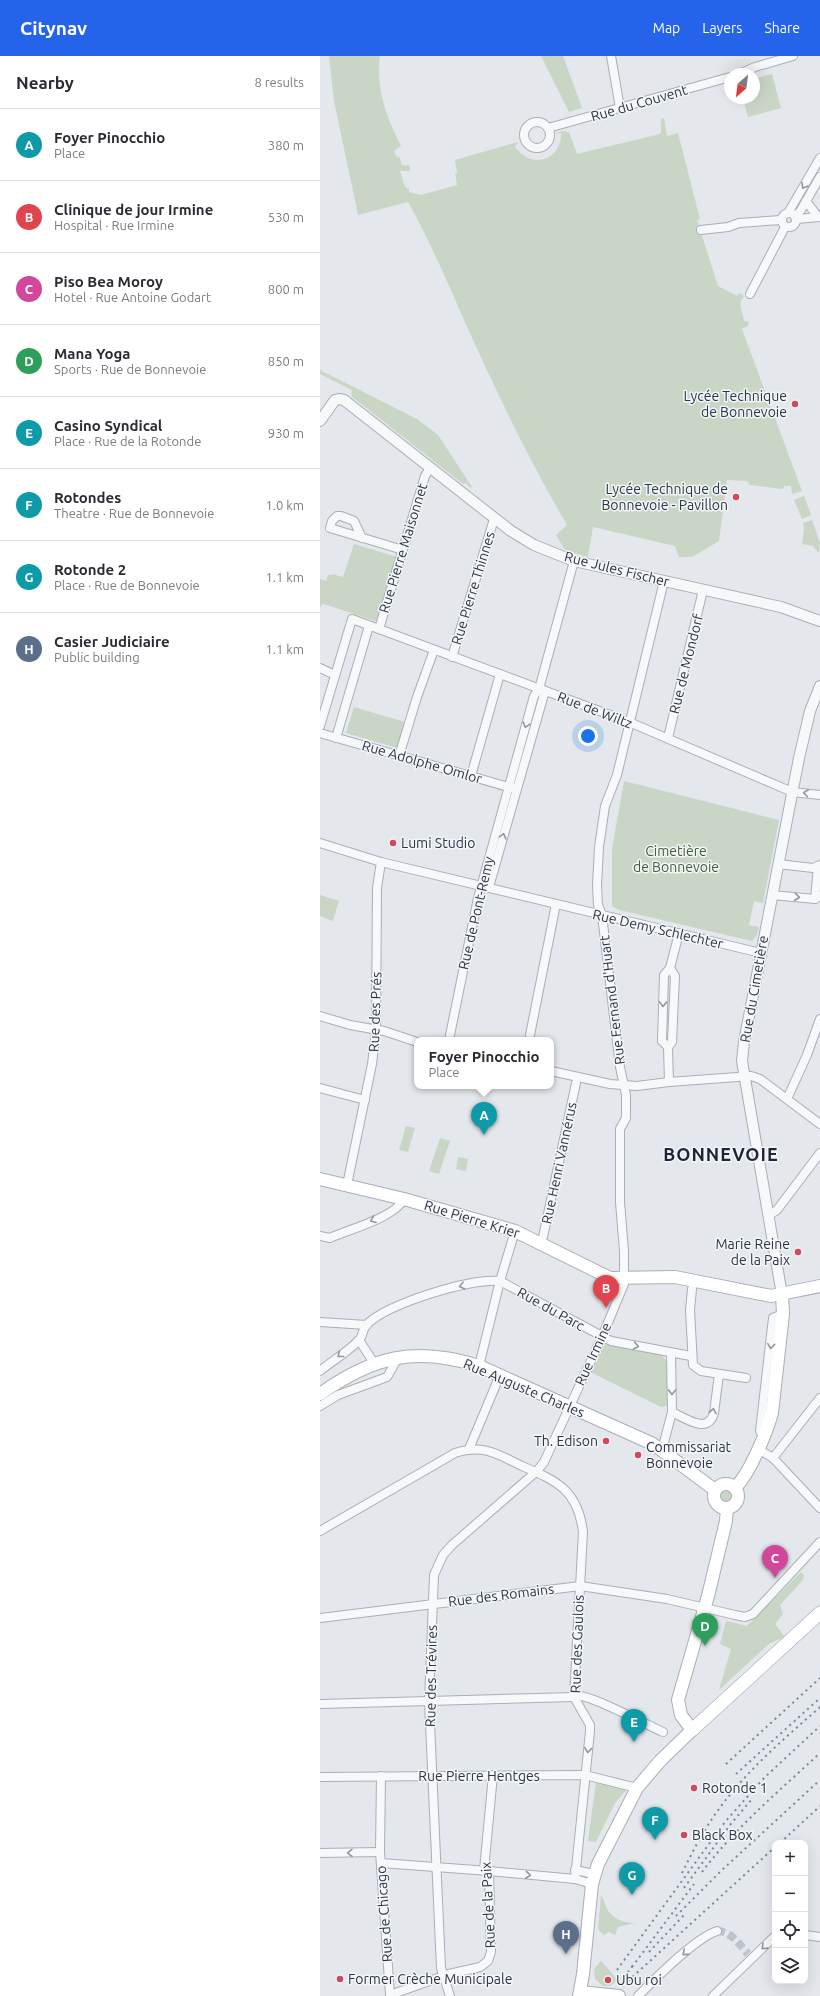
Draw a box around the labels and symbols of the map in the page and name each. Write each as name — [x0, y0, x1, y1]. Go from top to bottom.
north arrow — [724, 68, 760, 104]
street label: Rue du Couvent — [589, 81, 690, 124]
one-way arrow — [801, 182, 808, 189]
place label: Lycée Technique de Bonnevoie — [684, 388, 787, 420]
marker: Lycée Technique de Bonnevoie — [790, 399, 800, 409]
street label: Rue Pierre Maisonnet — [376, 481, 431, 615]
place label: Lycée Technique de Bonnevoie - Pavillon — [601, 481, 728, 513]
marker: Lycée Technique de Bonnevoie - Pavillon — [731, 492, 741, 502]
street label: Rue Pierre Thinnes — [448, 529, 498, 647]
street label: Rue Jules Fischer — [563, 548, 672, 590]
street label: Rue de Mondorf — [666, 612, 706, 715]
street label: Rue de Wiltz — [555, 688, 635, 732]
one-way arrow — [522, 722, 531, 729]
your location — [578, 726, 598, 746]
street label: Rue Adolphe Omlor — [360, 737, 484, 787]
one-way arrow — [803, 789, 809, 798]
one-way arrow — [499, 833, 507, 839]
place label: Lumi Studio — [401, 835, 475, 851]
marker: Lumi Studio — [388, 838, 398, 848]
park label: Cimetière de Bonnevoie — [633, 843, 719, 875]
street label: Rue de Pont-Remy — [455, 855, 497, 971]
one-way arrow — [793, 893, 800, 902]
street label: Rue Demy Schlechter — [591, 906, 726, 952]
street label: Rue Fernand d'Huart — [596, 934, 628, 1065]
street label: Rue du Cimetière — [737, 934, 771, 1044]
street label: Rue des Prés — [366, 972, 384, 1052]
one-way arrow — [659, 1001, 667, 1007]
street label: Rue Henri Vannérus — [538, 1101, 580, 1225]
pin: A — [471, 1102, 497, 1135]
district label: BONNEVOIE — [663, 1144, 779, 1164]
street label: Rue Pierre Krier — [422, 1197, 522, 1241]
one-way arrow — [369, 1216, 376, 1224]
place label: Marie Reine de la Paix — [715, 1236, 790, 1268]
marker: Marie Reine de la Paix — [793, 1247, 803, 1257]
pin: B — [593, 1275, 619, 1308]
one-way arrow — [459, 1281, 466, 1290]
street label: Rue du Parc — [515, 1284, 588, 1334]
street label: Rue Irmine — [571, 1320, 615, 1388]
one-way arrow — [633, 1341, 639, 1350]
one-way arrow — [766, 1343, 775, 1349]
one-way arrow — [337, 1351, 344, 1358]
street label: Rue Auguste Charles — [461, 1355, 587, 1421]
one-way arrow — [667, 1389, 676, 1395]
one-way arrow — [709, 1408, 717, 1414]
place label: Th. Edison — [534, 1433, 598, 1449]
marker: Th. Edison — [601, 1436, 611, 1446]
place label: Commissariat Bonnevoie — [646, 1439, 732, 1471]
marker: Commissariat Bonnevoie — [633, 1450, 643, 1460]
pin: C — [762, 1545, 788, 1578]
street label: Rue des Romains — [447, 1581, 555, 1609]
street label: Rue des Gaulois — [567, 1594, 587, 1694]
pin: D — [692, 1613, 718, 1646]
street label: Rue des Trévires — [422, 1625, 440, 1727]
pin: E — [621, 1709, 647, 1742]
one-way arrow — [584, 1747, 593, 1753]
street label: Rue Pierre Hentges — [418, 1768, 540, 1784]
place label: Rotonde 1 — [702, 1780, 768, 1796]
marker: Rotonde 1 — [689, 1783, 699, 1793]
pin: F — [642, 1807, 668, 1840]
place label: Black Box — [692, 1827, 753, 1843]
marker: Black Box — [679, 1830, 689, 1840]
one-way arrow — [347, 1848, 353, 1857]
street label: Rue de la Paix — [478, 1861, 498, 1949]
pin: G — [619, 1862, 645, 1895]
street label: Rue de Chicago — [373, 1865, 395, 1963]
one-way arrow — [525, 1870, 531, 1879]
pin: H — [553, 1921, 579, 1954]
one-way arrow — [761, 1942, 768, 1949]
one-way arrow — [682, 1949, 690, 1956]
place label: Former Crèche Municipale — [348, 1971, 512, 1987]
place label: Ubu roi — [616, 1972, 662, 1988]
marker: Former Crèche Municipale — [335, 1974, 345, 1984]
marker: Ubu roi — [603, 1975, 613, 1985]

